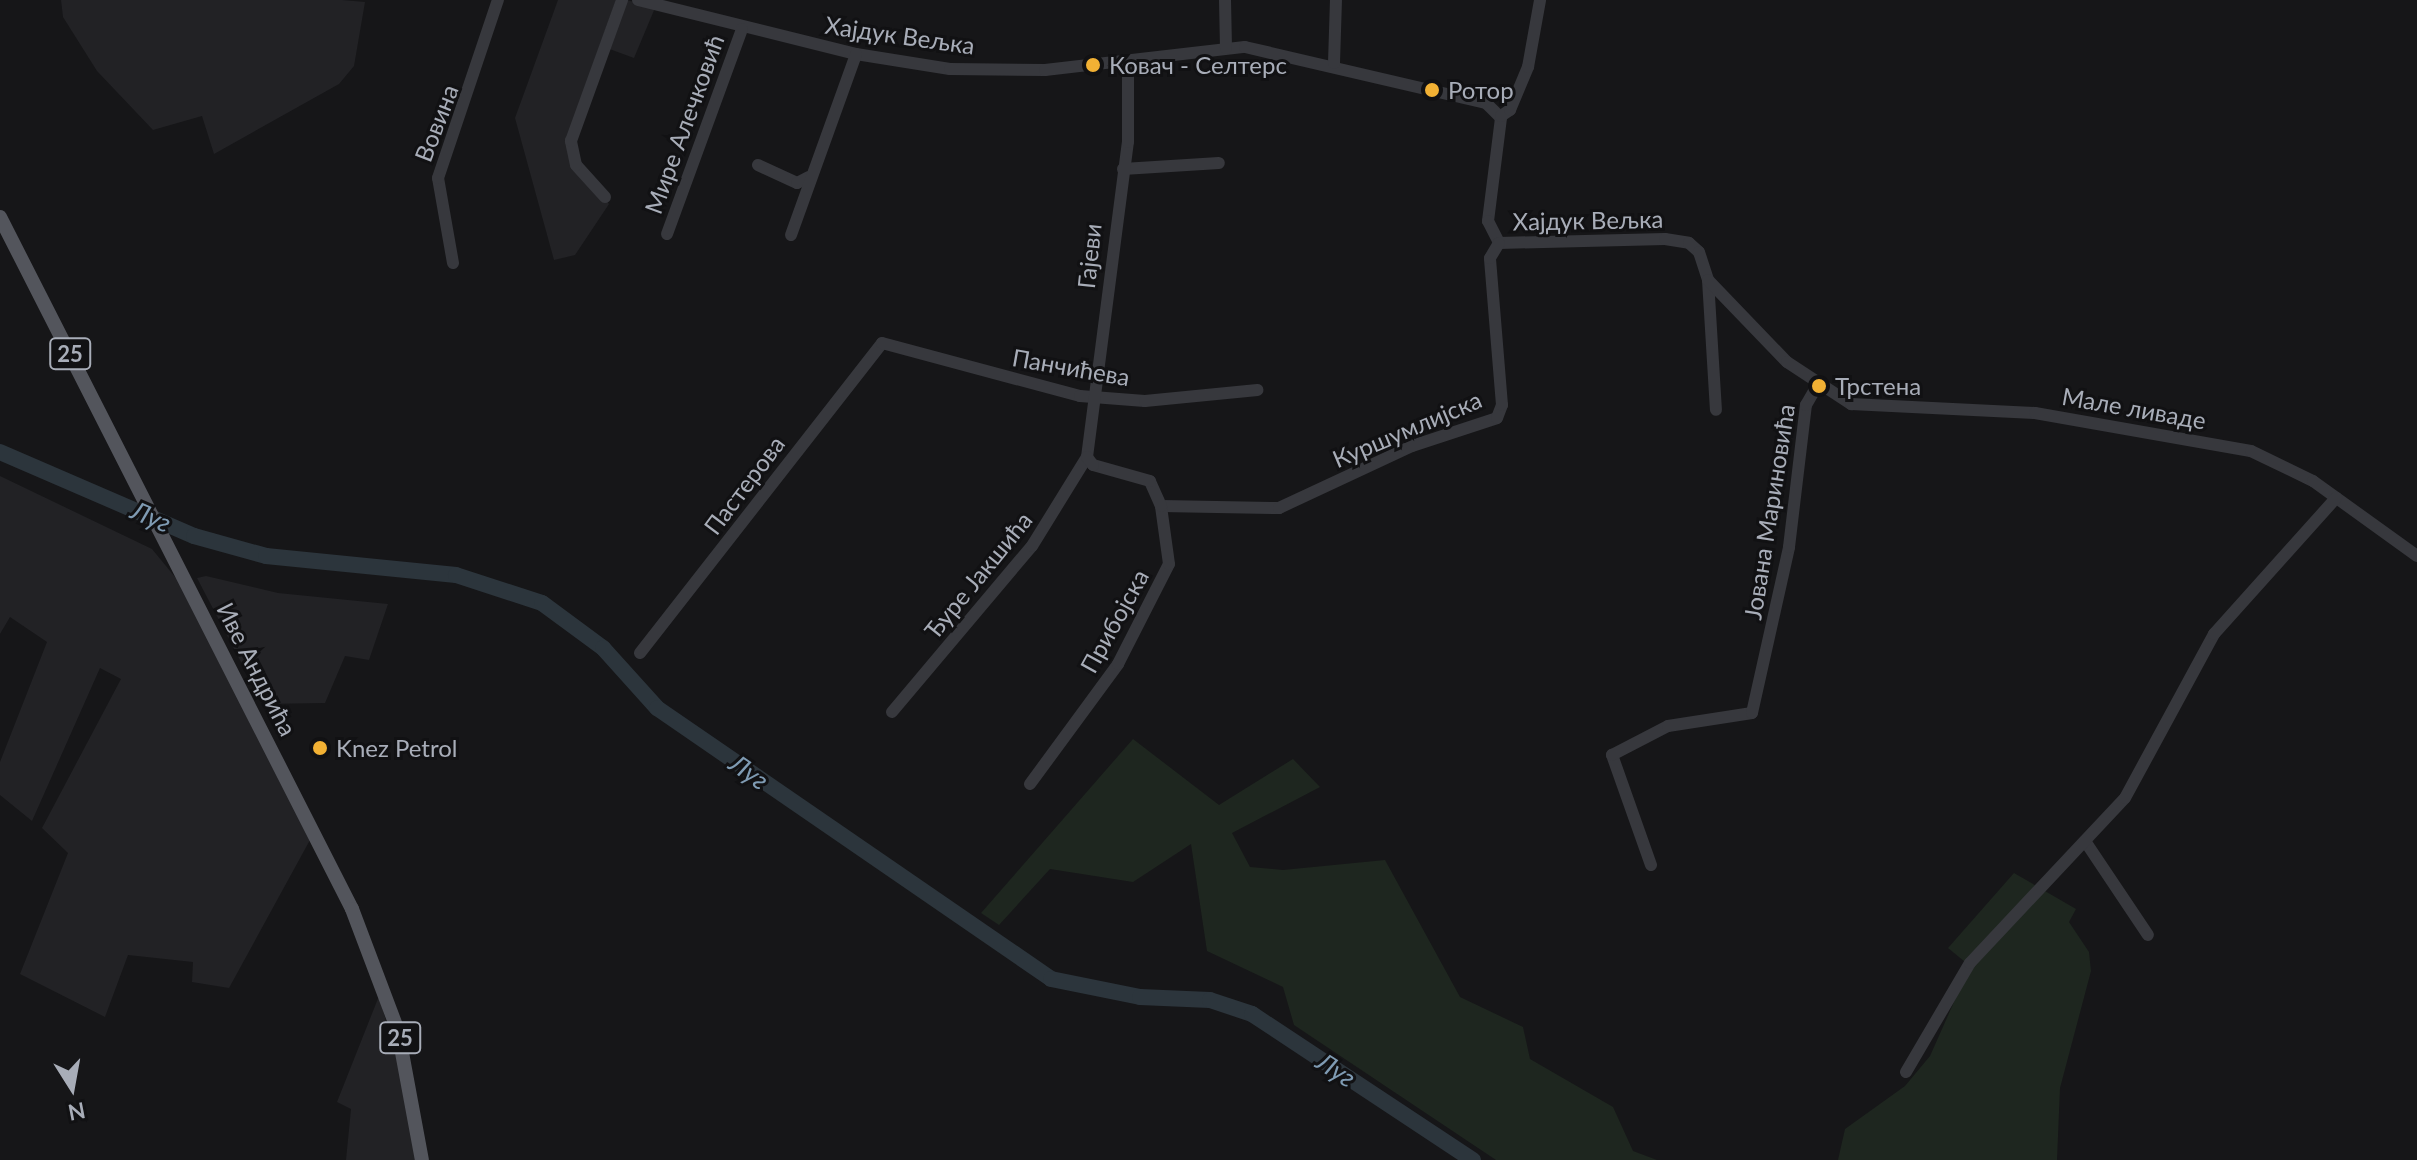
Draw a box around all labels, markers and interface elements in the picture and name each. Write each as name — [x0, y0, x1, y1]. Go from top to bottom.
street label: Хајдук Вељка — [823, 10, 977, 60]
street label: Мире Алечковић — [638, 31, 730, 217]
place label: Ковач - Селтерс — [1109, 51, 1287, 79]
marker: Ковач - Селтерс — [1084, 56, 1102, 74]
place label: Ротор — [1448, 76, 1514, 104]
street label: Вовина — [408, 80, 464, 166]
marker: Ротор — [1423, 81, 1441, 99]
street label: Хајдук Вељка — [1512, 204, 1664, 236]
street label: Гајеви — [1071, 222, 1107, 290]
road number: 25 — [48, 336, 92, 372]
street label: Панчићева — [1010, 343, 1132, 391]
place label: Трстена — [1835, 372, 1921, 400]
marker: Трстена — [1810, 377, 1828, 395]
street label: Мале ливаде — [2060, 381, 2208, 435]
street label: Куршумлијска — [1328, 385, 1486, 473]
street label: Јована Мариновића — [1738, 402, 1800, 622]
street label: Пастерова — [698, 430, 790, 540]
water label: Луг — [126, 495, 176, 539]
street label: Ђуре Јакшића — [918, 506, 1038, 644]
street label: Прибојска — [1074, 564, 1154, 678]
street label: Иве Андрића — [211, 597, 303, 741]
place label: Knez Petrol — [336, 734, 457, 762]
marker: Knez Petrol — [311, 739, 329, 757]
water label: Луг — [724, 748, 774, 796]
road number: 25 — [378, 1020, 422, 1056]
water label: Луг — [1311, 1046, 1361, 1094]
north arrow — [32, 1048, 112, 1128]
text: N — [66, 1097, 88, 1127]

